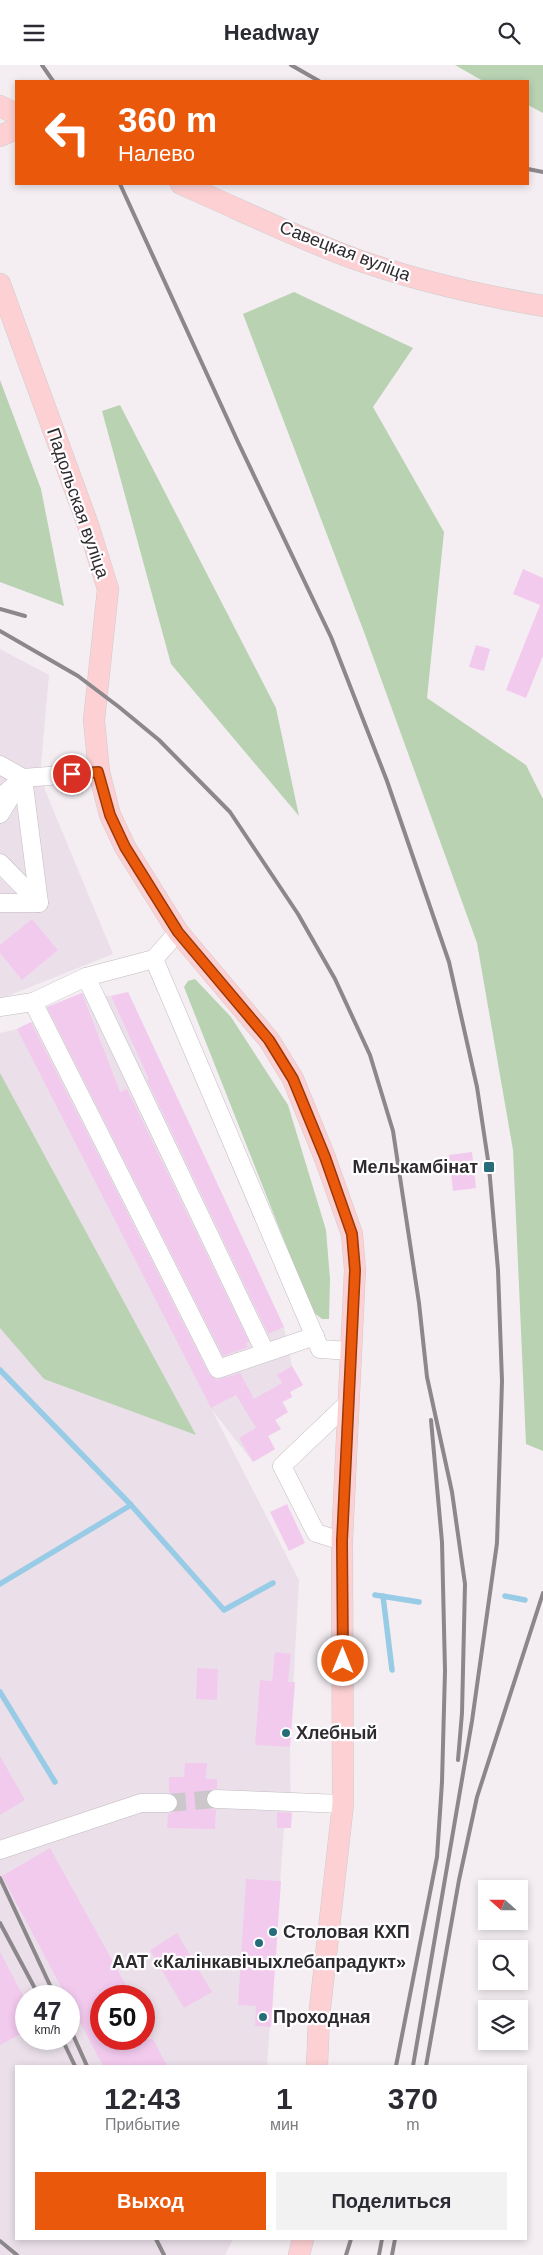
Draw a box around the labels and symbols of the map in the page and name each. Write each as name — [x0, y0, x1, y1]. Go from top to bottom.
street label: Савецкая вуліца — [277, 217, 414, 286]
street label: Падольская вуліца — [43, 425, 113, 582]
pin — [51, 753, 93, 795]
place label: Мелькамбінат — [353, 1157, 478, 1177]
marker: Мелькамбінат — [482, 1160, 496, 1174]
position arrow — [316, 1634, 368, 1686]
place label: Хлебный — [296, 1723, 377, 1743]
marker: Хлебный — [280, 1727, 292, 1739]
north arrow — [478, 1880, 528, 1930]
place label: Столовая КХП — [283, 1922, 410, 1942]
marker: Столовая КХП — [267, 1926, 279, 1938]
marker: ААТ «Калінкавічыхлебапрадукт» — [253, 1937, 265, 1949]
place label: ААТ «Калінкавічыхлебапрадукт» — [112, 1952, 406, 1972]
speed limit sign: 50 — [90, 1985, 155, 2050]
place label: Проходная — [273, 2007, 371, 2027]
marker: Проходная — [257, 2011, 269, 2023]

